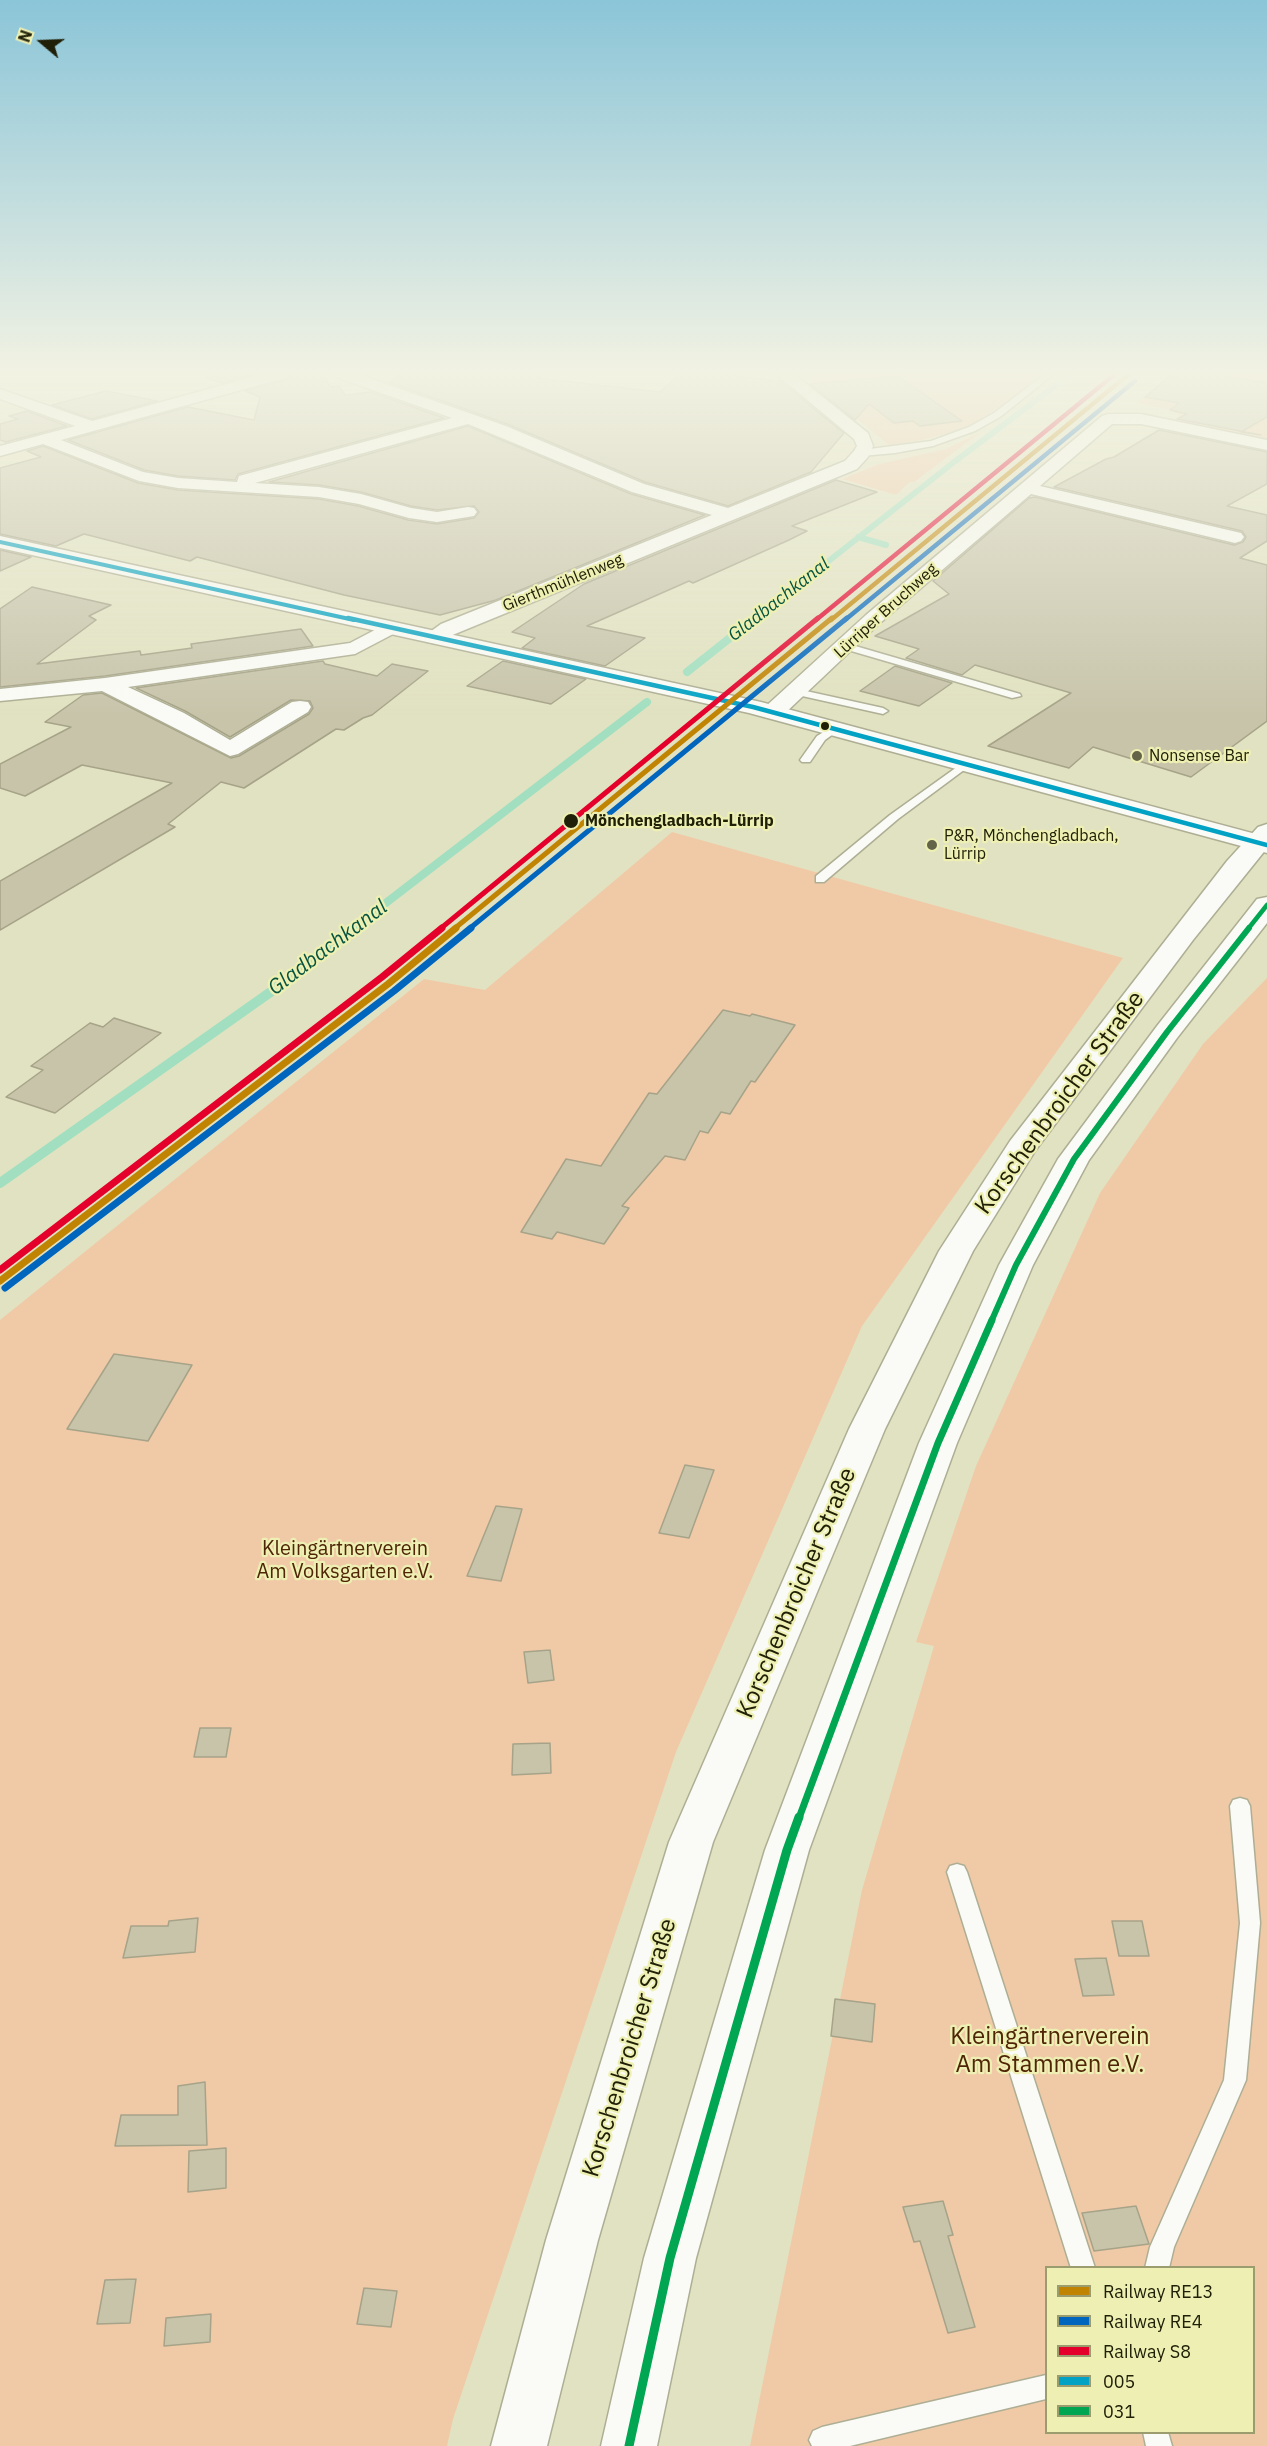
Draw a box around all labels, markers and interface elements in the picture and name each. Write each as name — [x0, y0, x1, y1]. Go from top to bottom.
north arrow — [12, 12, 72, 72]
text: N — [14, 27, 36, 45]
street label: Gierthmühlenweg — [500, 550, 626, 616]
water label: Gladbachkanal — [724, 554, 834, 646]
street label: Lürriper Bruchweg — [830, 560, 942, 662]
unlabelled marker — [819, 720, 831, 732]
place label: Nonsense Bar — [1149, 746, 1249, 766]
marker: Nonsense Bar — [1130, 749, 1144, 763]
place label: Mönchengladbach-Lürrip — [585, 811, 774, 831]
marker: Mönchengladbach-Lürrip — [562, 812, 580, 830]
place label: P&R, Mönchengladbach, Lürrip — [944, 826, 1119, 864]
marker: P&R, Mönchengladbach, Lürrip — [925, 838, 939, 852]
water label: Gladbachkanal — [263, 895, 393, 1001]
street label: Korschenbroicher Straße — [969, 986, 1151, 1220]
street label: Korschenbroicher Straße — [731, 1464, 863, 1722]
park label: Kleingärtnerverein Am Volksgarten e.V. — [257, 1537, 433, 1584]
street label: Korschenbroicher Straße — [577, 1915, 683, 2181]
park label: Kleingärtnerverein Am Stammen e.V. — [950, 2023, 1150, 2079]
legend — [1045, 2266, 1255, 2434]
text: Railway RE13 — [1103, 2280, 1213, 2303]
text: Railway RE4 — [1103, 2310, 1203, 2333]
text: Railway S8 — [1103, 2340, 1191, 2363]
text: 005 — [1103, 2370, 1135, 2393]
text: 031 — [1103, 2400, 1135, 2423]

